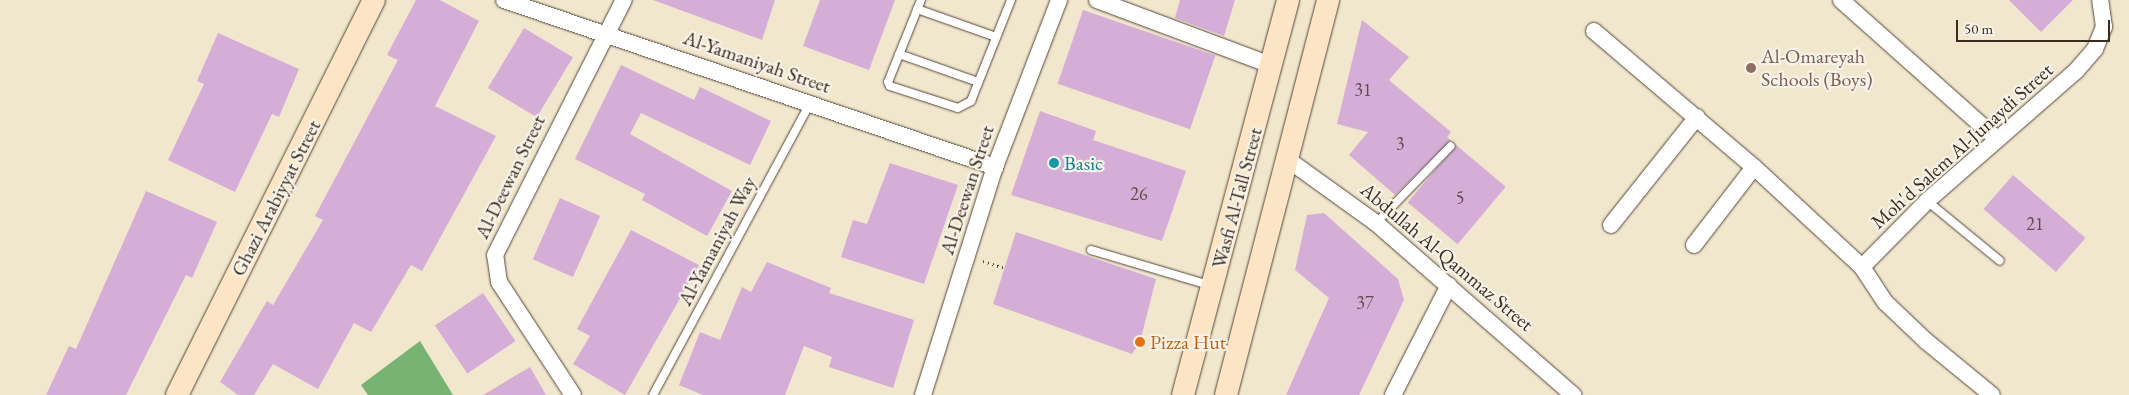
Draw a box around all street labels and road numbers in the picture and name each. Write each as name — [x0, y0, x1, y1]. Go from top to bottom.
street label: Al-Yamaniyah Street — [680, 26, 834, 98]
street label: Moh'd Salem Al-Junaydi Street — [1866, 58, 2058, 234]
street label: Al-Deewan Street — [470, 111, 550, 243]
street label: Ghazi Arabiyyat Street — [226, 116, 326, 280]
street label: Al-Deewan Street — [935, 122, 999, 258]
street label: Wasfi Al-Tall Street — [1207, 125, 1267, 271]
street label: Al-Yamaniyah Way — [673, 172, 761, 310]
street label: Abdullah Al-Qammaz Street — [1356, 178, 1538, 336]

